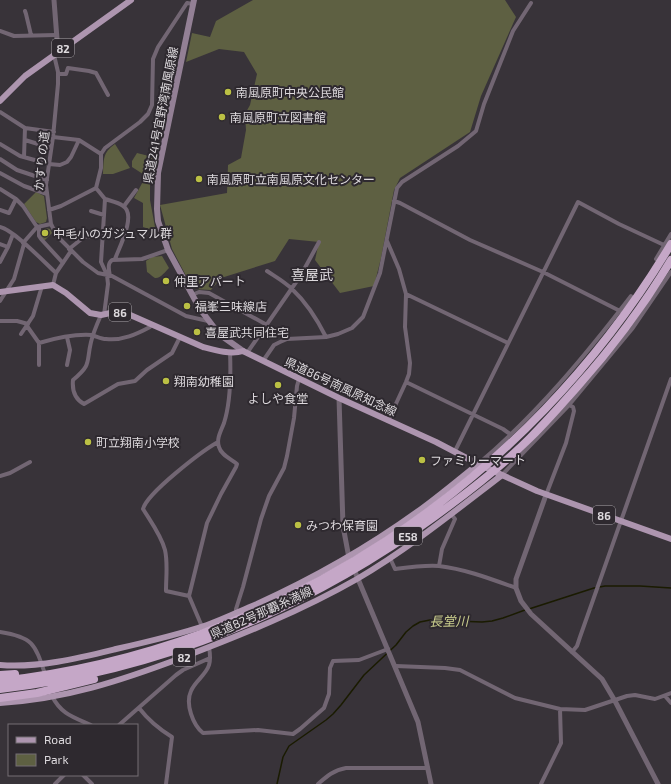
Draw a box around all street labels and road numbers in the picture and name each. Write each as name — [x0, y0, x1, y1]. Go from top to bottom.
road number: 82 — [52, 39, 74, 57]
street label: 県道241号宜野湾南風原線 — [140, 45, 180, 185]
street label: かすりの道 — [31, 130, 51, 192]
road number: 86 — [109, 303, 131, 321]
street label: 県道86号南風原知念線 — [283, 354, 399, 418]
road number: 86 — [593, 506, 615, 524]
road number: E58 — [394, 527, 422, 545]
street label: 県道82号那覇糸満線 — [208, 583, 314, 641]
road number: 82 — [173, 648, 195, 666]

